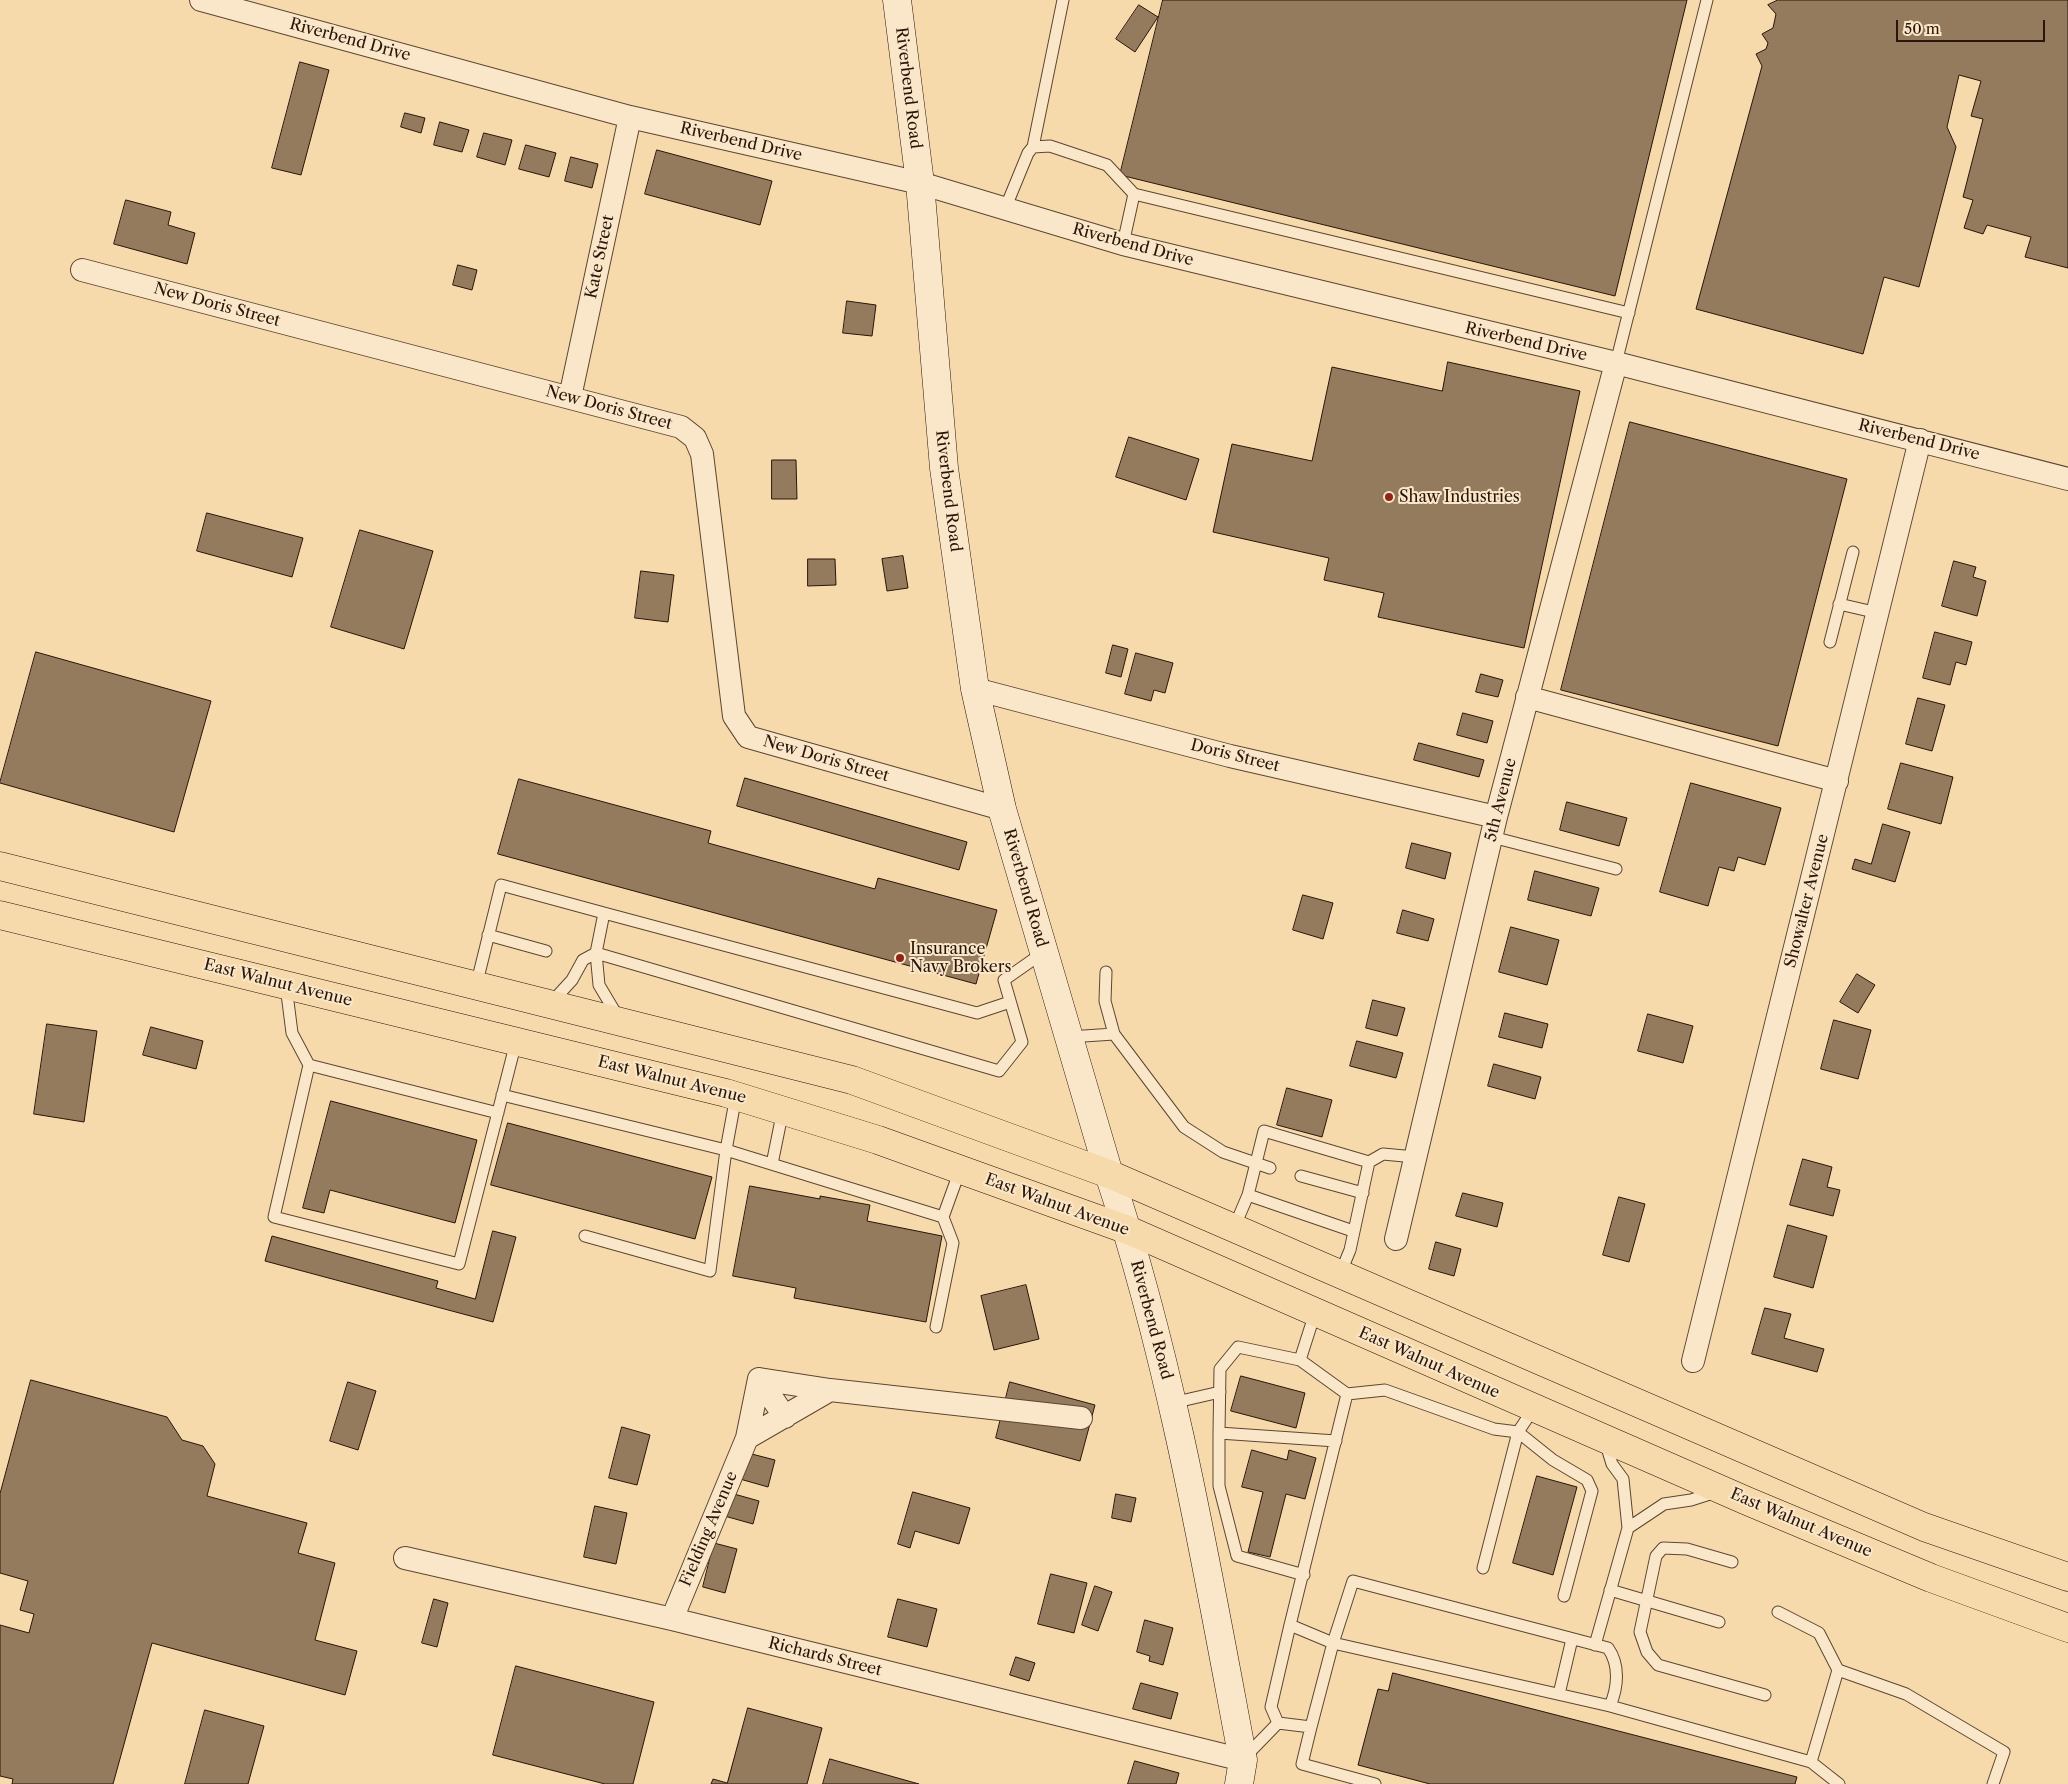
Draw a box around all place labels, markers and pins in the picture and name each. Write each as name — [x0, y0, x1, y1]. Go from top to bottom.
place label: Shaw Industries — [1399, 487, 1520, 507]
marker: Shaw Industries — [1383, 491, 1395, 503]
place label: Insurance Navy Brokers — [910, 939, 1011, 977]
marker: Insurance Navy Brokers — [894, 952, 906, 964]

